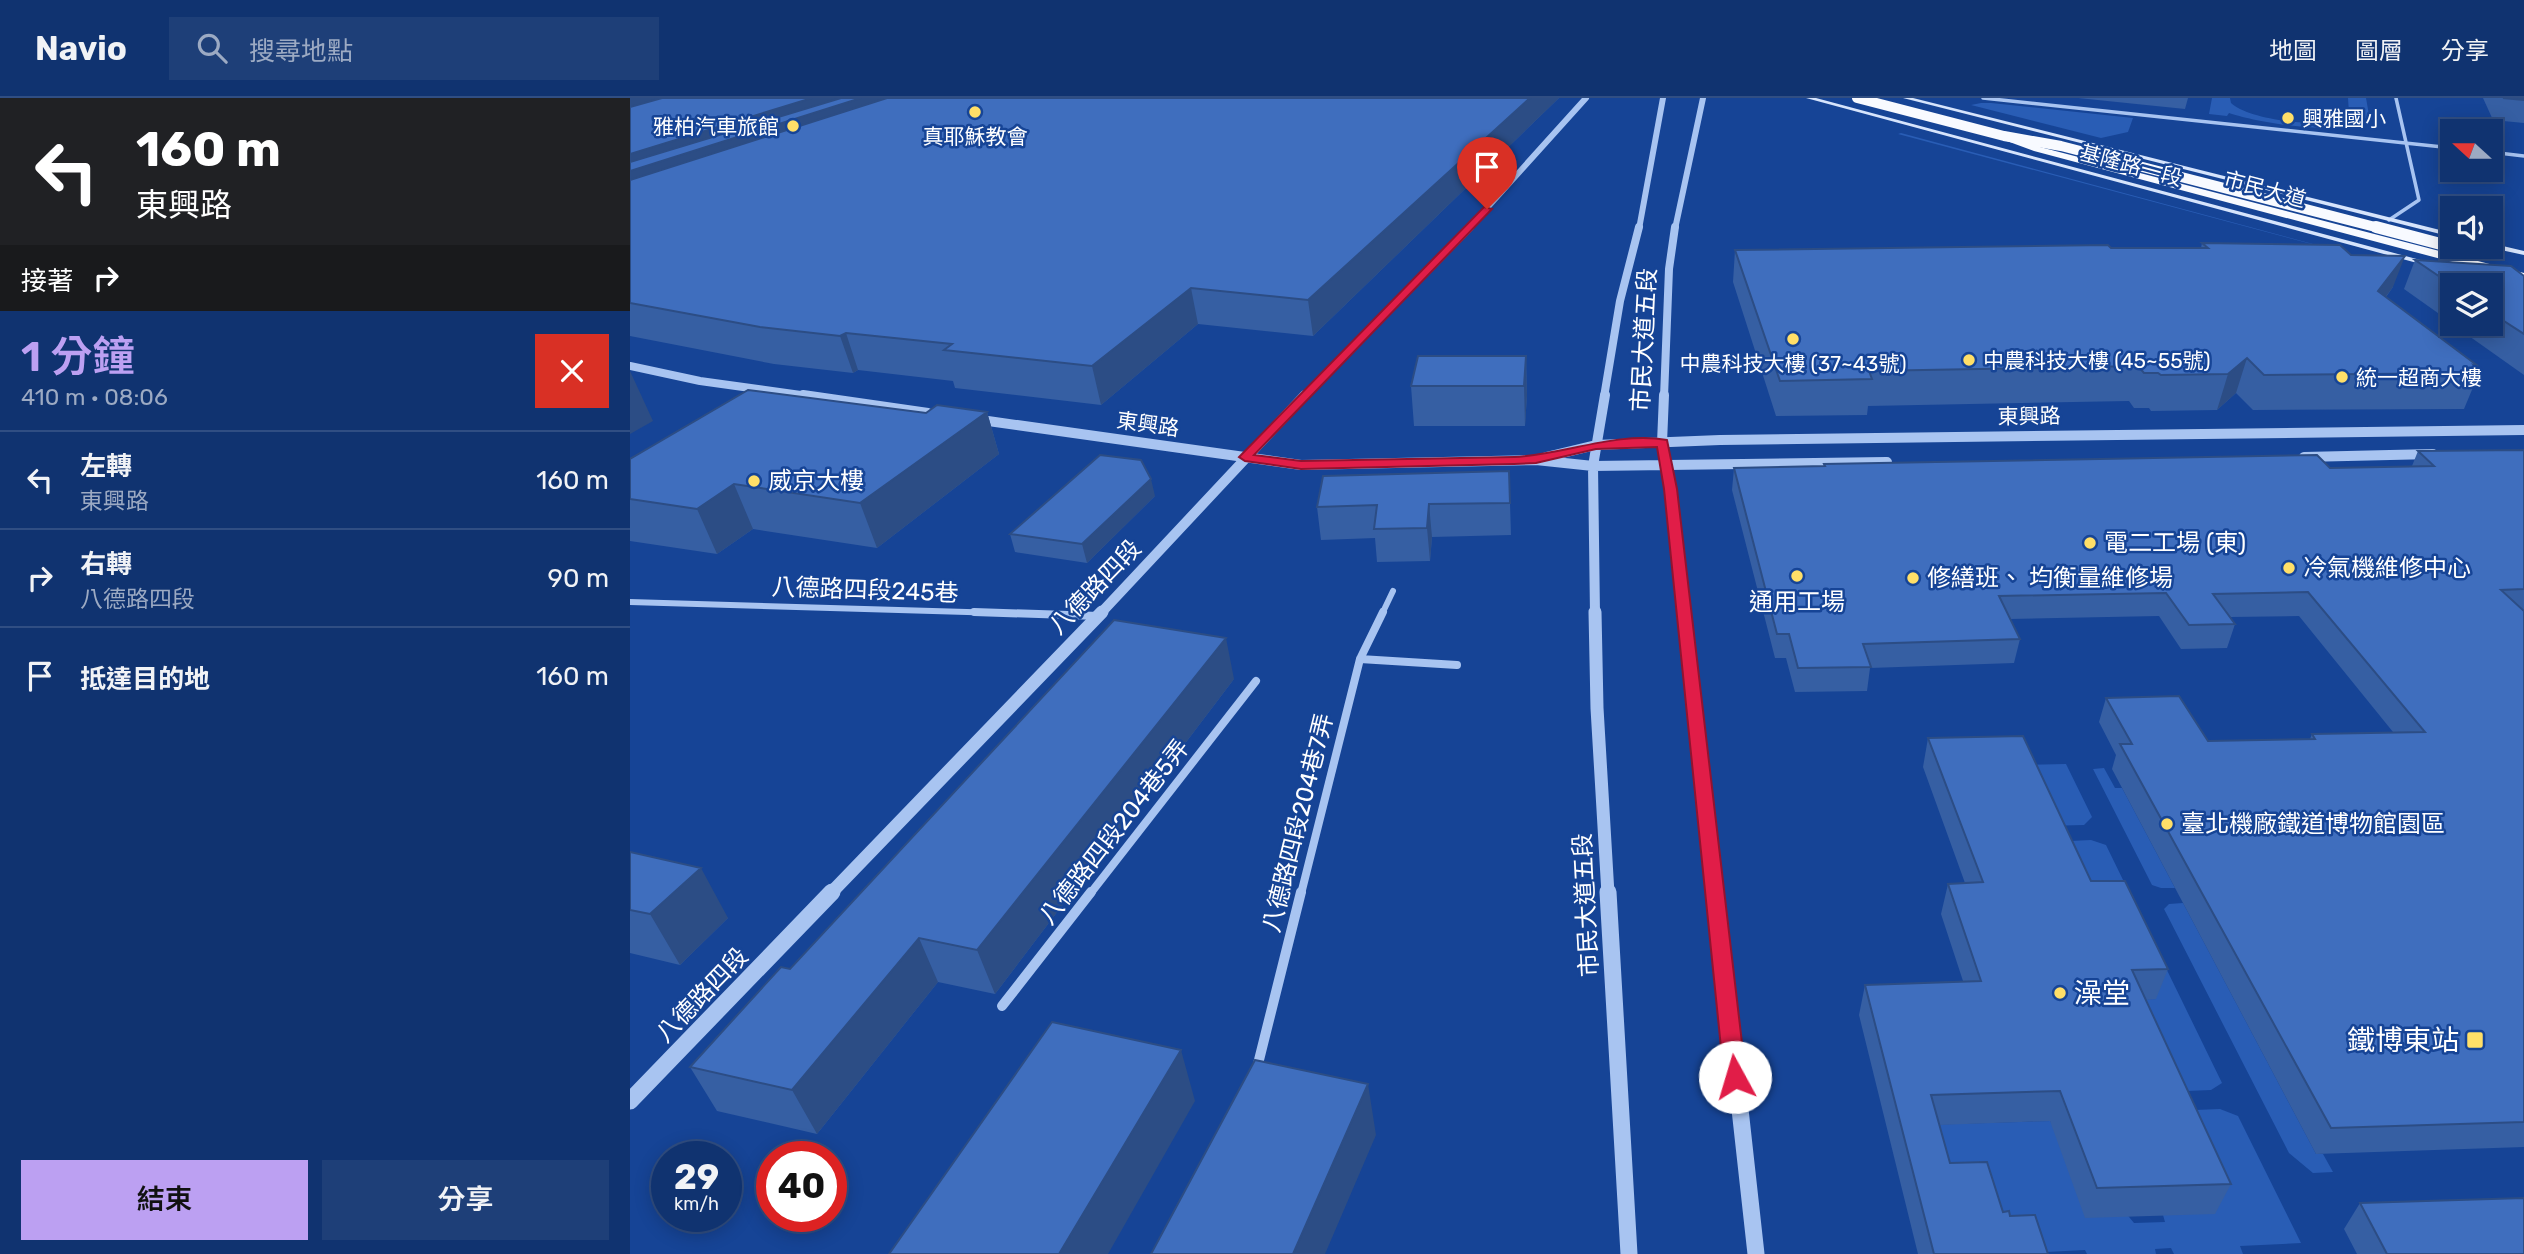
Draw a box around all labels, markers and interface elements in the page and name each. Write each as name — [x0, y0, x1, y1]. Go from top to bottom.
search box — [169, 17, 659, 80]
text: Navio — [35, 29, 127, 68]
icon: search — [193, 29, 231, 67]
text: 搜尋地點 — [249, 36, 353, 67]
text: 地圖 — [2269, 37, 2317, 65]
text: 圖層 — [2355, 37, 2403, 65]
text: 分享 — [2441, 37, 2489, 65]
marker: 真耶穌教會 — [967, 104, 983, 120]
place label: 興雅國小 — [2302, 106, 2386, 131]
marker: 興雅國小 — [2280, 110, 2296, 126]
place label: 雅柏汽車旅館 — [653, 114, 779, 139]
marker: 雅柏汽車旅館 — [785, 118, 801, 134]
north arrow — [2440, 119, 2502, 182]
map controls — [2440, 119, 2503, 336]
text: 160 m — [136, 120, 281, 178]
place label: 真耶穌教會 — [923, 124, 1028, 149]
icon: left — [21, 126, 112, 217]
pin — [1457, 137, 1517, 209]
street label: 基隆路一段 — [2077, 139, 2185, 191]
icon: arrive — [1468, 148, 1506, 186]
street label: 市民大道 — [2221, 166, 2309, 212]
text: 東興路 — [136, 186, 232, 224]
button: sound — [2440, 196, 2503, 259]
icon: right — [87, 259, 125, 297]
text: 接著 — [21, 266, 73, 297]
street label: 市民大道五段 — [1626, 267, 1662, 413]
button: layers — [2440, 273, 2503, 336]
marker: 中農科技大樓 (37~43號) — [1785, 331, 1801, 347]
text: 1 分鐘 — [21, 332, 134, 382]
button: close — [535, 334, 609, 408]
place label: 中農科技大樓 (45~55號) — [1983, 348, 2211, 373]
place label: 中農科技大樓 (37~43號) — [1679, 351, 1907, 376]
marker: 中農科技大樓 (45~55號) — [1961, 352, 1977, 368]
place label: 統一超商大樓 — [2356, 365, 2482, 390]
marker: 統一超商大樓 — [2334, 369, 2350, 385]
text: 410 m · 08:06 — [21, 383, 168, 411]
street label: 東興路 — [1997, 403, 2061, 429]
street label: 東興路 — [1115, 407, 1181, 441]
text: 左轉 — [80, 451, 132, 482]
icon: left — [21, 461, 59, 499]
text: 160 m — [536, 465, 609, 496]
place label: 威京大樓 — [768, 467, 864, 495]
marker: 威京大樓 — [746, 473, 762, 489]
text: 東興路 — [80, 487, 149, 515]
place label: 電二工場 (東) — [2104, 529, 2246, 557]
street label: 八德路四段 — [1043, 534, 1147, 640]
marker: 電二工場 (東) — [2082, 535, 2098, 551]
text: 右轉 — [80, 549, 132, 580]
place label: 冷氣機維修中心 — [2303, 554, 2471, 582]
icon: right — [21, 559, 59, 597]
marker: 冷氣機維修中心 — [2281, 560, 2297, 576]
text: 90 m — [548, 563, 609, 594]
place label: 修繕班、 均衡量維修場 — [1927, 564, 2173, 592]
marker: 通用工場 — [1789, 568, 1805, 584]
marker: 修繕班、 均衡量維修場 — [1905, 570, 1921, 586]
street label: 八德路四段245巷 — [771, 573, 959, 607]
text: 八德路四段 — [80, 585, 195, 613]
place label: 通用工場 — [1749, 588, 1845, 616]
icon: arrive — [21, 657, 59, 695]
text: 160 m — [536, 661, 609, 692]
text: 抵達目的地 — [80, 664, 210, 695]
street label: 八德路四段204巷7弄 — [1257, 711, 1339, 935]
street label: 八德路四段204巷5弄 — [1033, 734, 1195, 930]
place label: 臺北機廠鐵道博物館園區 — [2181, 810, 2445, 838]
marker: 臺北機廠鐵道博物館園區 — [2159, 816, 2175, 832]
street label: 市民大道五段 — [1568, 832, 1604, 978]
street label: 八德路四段 — [650, 942, 754, 1048]
place label: 澡堂 — [2074, 977, 2130, 1010]
marker: 澡堂 — [2052, 985, 2068, 1001]
place label: 鐵博東站 — [2347, 1024, 2459, 1057]
marker: 鐵博東站 — [2465, 1030, 2485, 1050]
position arrow — [1698, 1040, 1772, 1114]
speed limit sign: 40 — [756, 1141, 847, 1232]
text: 29 — [674, 1156, 719, 1198]
button: 結束 — [21, 1160, 308, 1240]
button: 分享 — [322, 1160, 609, 1240]
text: km/h — [674, 1193, 719, 1215]

